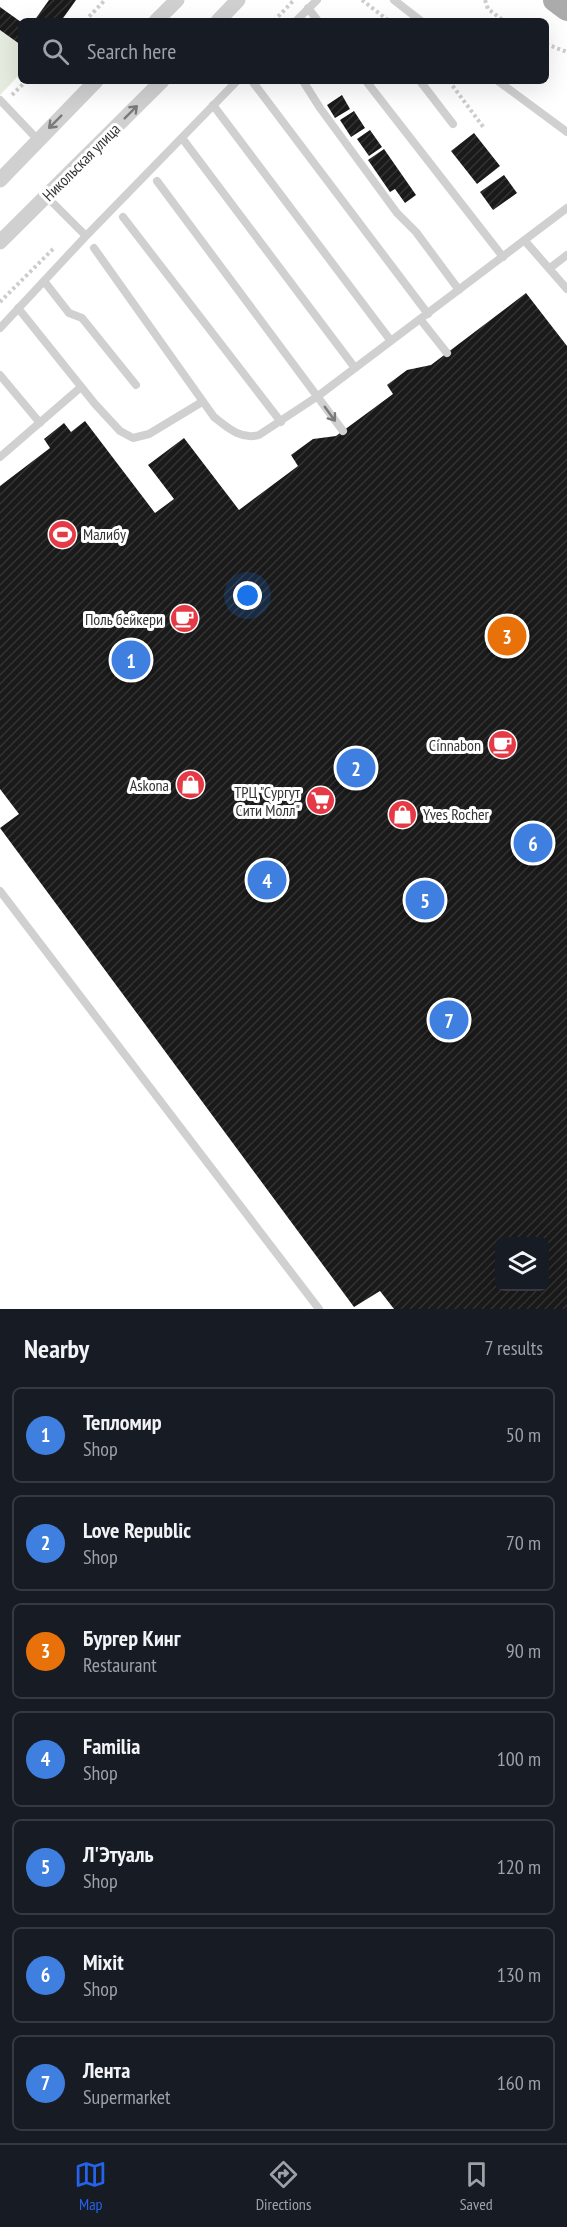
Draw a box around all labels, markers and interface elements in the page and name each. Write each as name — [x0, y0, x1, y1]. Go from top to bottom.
search box — [18, 18, 549, 84]
icon: search — [39, 35, 72, 68]
text: Search here — [87, 37, 176, 65]
one-way arrow — [123, 104, 138, 119]
one-way arrow — [48, 115, 62, 130]
street label: Никольская улица — [38, 119, 124, 205]
one-way arrow — [324, 406, 337, 422]
sports icon: Малибу — [46, 518, 78, 550]
place label: Малибу — [83, 524, 126, 544]
your location — [233, 581, 262, 610]
cafe icon: Поль бейкери — [168, 603, 200, 635]
place label: Поль бейкери — [85, 609, 163, 629]
pin: 3 — [488, 614, 526, 658]
pin: 1 — [112, 638, 150, 682]
cafe icon: Cinnabon — [486, 729, 518, 761]
place label: Cinnabon — [429, 735, 481, 755]
pin: 2 — [336, 746, 376, 790]
shop icon: Askona — [174, 769, 206, 801]
place label: Askona — [130, 775, 169, 795]
place label: ТРЦ "Сургут Сити Молл" — [234, 782, 301, 820]
supermarket icon: ТРЦ "Сургут Сити Молл" — [305, 785, 337, 817]
shop icon: Yves Rocher — [386, 798, 418, 830]
place label: Yves Rocher — [423, 804, 490, 824]
pin: 6 — [514, 820, 552, 866]
pin: 4 — [248, 858, 286, 902]
pin: 5 — [406, 878, 444, 922]
pin: 7 — [430, 998, 468, 1042]
map controls — [495, 1237, 549, 1291]
button: layers — [495, 1237, 549, 1291]
text: Nearby — [24, 1332, 89, 1365]
text: 7 results — [485, 1335, 543, 1361]
text: Тепломир — [83, 1408, 161, 1436]
text: 1 — [41, 1422, 50, 1448]
text: 50 m — [506, 1422, 541, 1448]
text: Shop — [83, 1436, 118, 1462]
text: Love Republic — [83, 1516, 191, 1544]
text: 2 — [41, 1530, 50, 1556]
text: 70 m — [506, 1530, 541, 1556]
text: Shop — [83, 1544, 118, 1570]
text: Бургер Кинг — [83, 1624, 180, 1652]
text: 3 — [41, 1638, 50, 1664]
text: 90 m — [506, 1638, 541, 1664]
text: Restaurant — [83, 1652, 157, 1678]
text: Familia — [83, 1732, 140, 1760]
text: 4 — [41, 1746, 50, 1772]
text: 100 m — [497, 1746, 541, 1772]
text: Shop — [83, 1760, 118, 1786]
text: Л'Этуаль — [83, 1840, 154, 1868]
text: 5 — [41, 1854, 50, 1880]
text: 120 m — [497, 1854, 541, 1880]
text: Shop — [83, 1868, 118, 1894]
text: Mixit — [83, 1948, 124, 1976]
text: 6 — [41, 1962, 50, 1988]
text: 130 m — [497, 1962, 541, 1988]
text: Shop — [83, 1976, 118, 2002]
text: Лента — [83, 2056, 130, 2084]
text: 7 — [41, 2070, 50, 2096]
text: 160 m — [497, 2070, 541, 2096]
text: Supermarket — [83, 2084, 171, 2110]
tab: Map — [74, 2158, 107, 2214]
tab: Directions — [256, 2158, 311, 2214]
tab: Saved — [460, 2158, 493, 2214]

